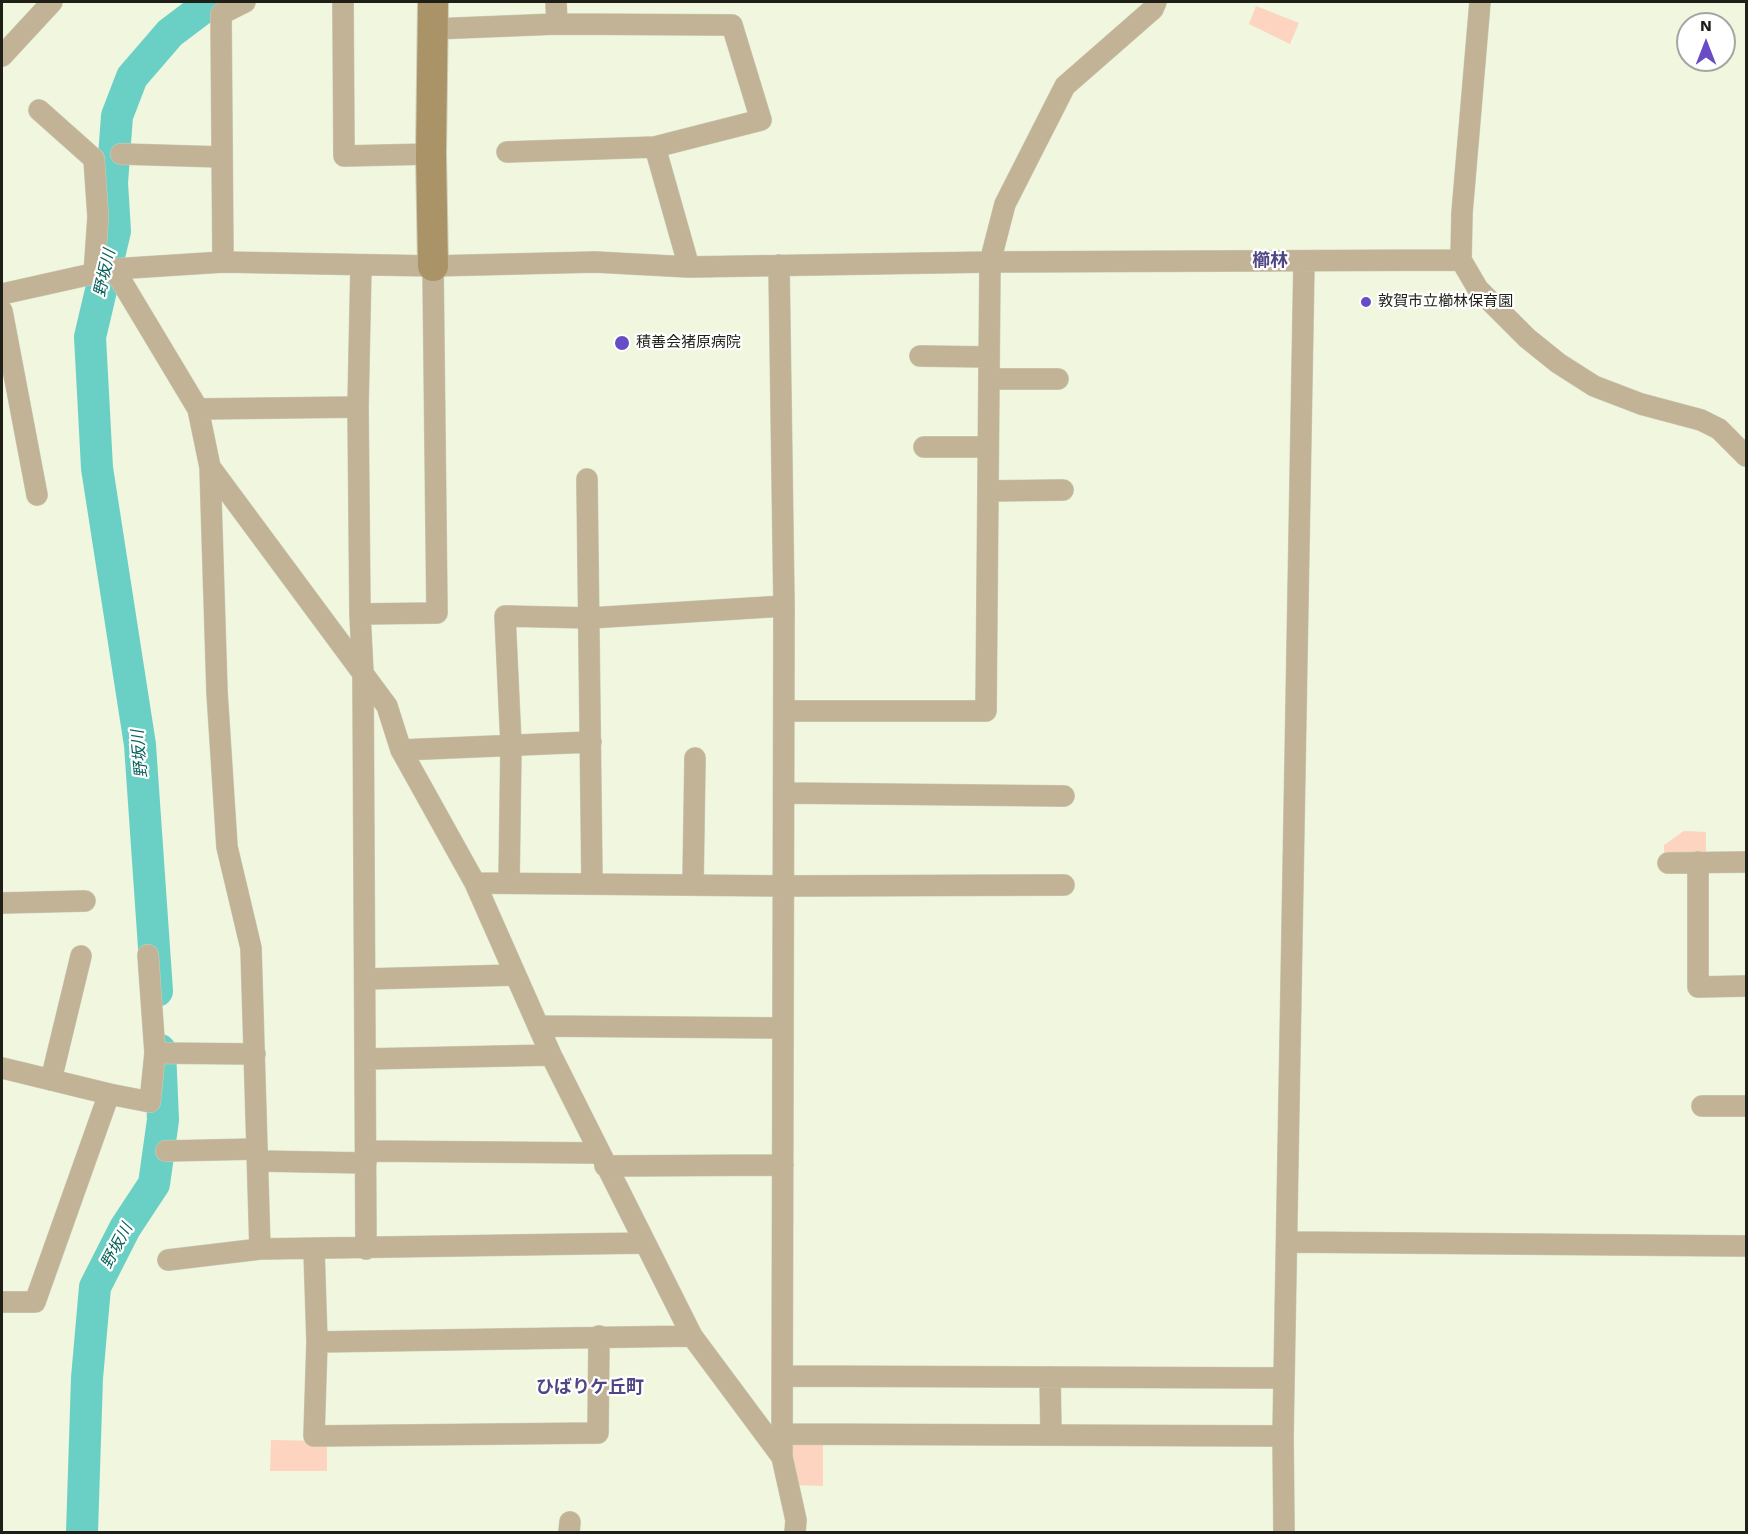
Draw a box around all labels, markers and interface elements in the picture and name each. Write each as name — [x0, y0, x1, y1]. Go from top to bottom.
north arrow — [1676, 12, 1736, 72]
text: N — [1700, 16, 1712, 35]
water label: 野坂川 — [90, 247, 120, 299]
district label: 櫛林 — [1252, 250, 1288, 272]
place label: 敦賀市立櫛林保育園 — [1378, 293, 1513, 311]
marker: 敦賀市立櫛林保育園 — [1359, 295, 1373, 309]
marker: 積善会猪原病院 — [613, 334, 631, 352]
place label: 積善会猪原病院 — [636, 334, 741, 352]
water label: 野坂川 — [128, 729, 152, 779]
water label: 野坂川 — [97, 1220, 137, 1272]
district label: ひばりケ丘町 — [536, 1377, 644, 1399]

